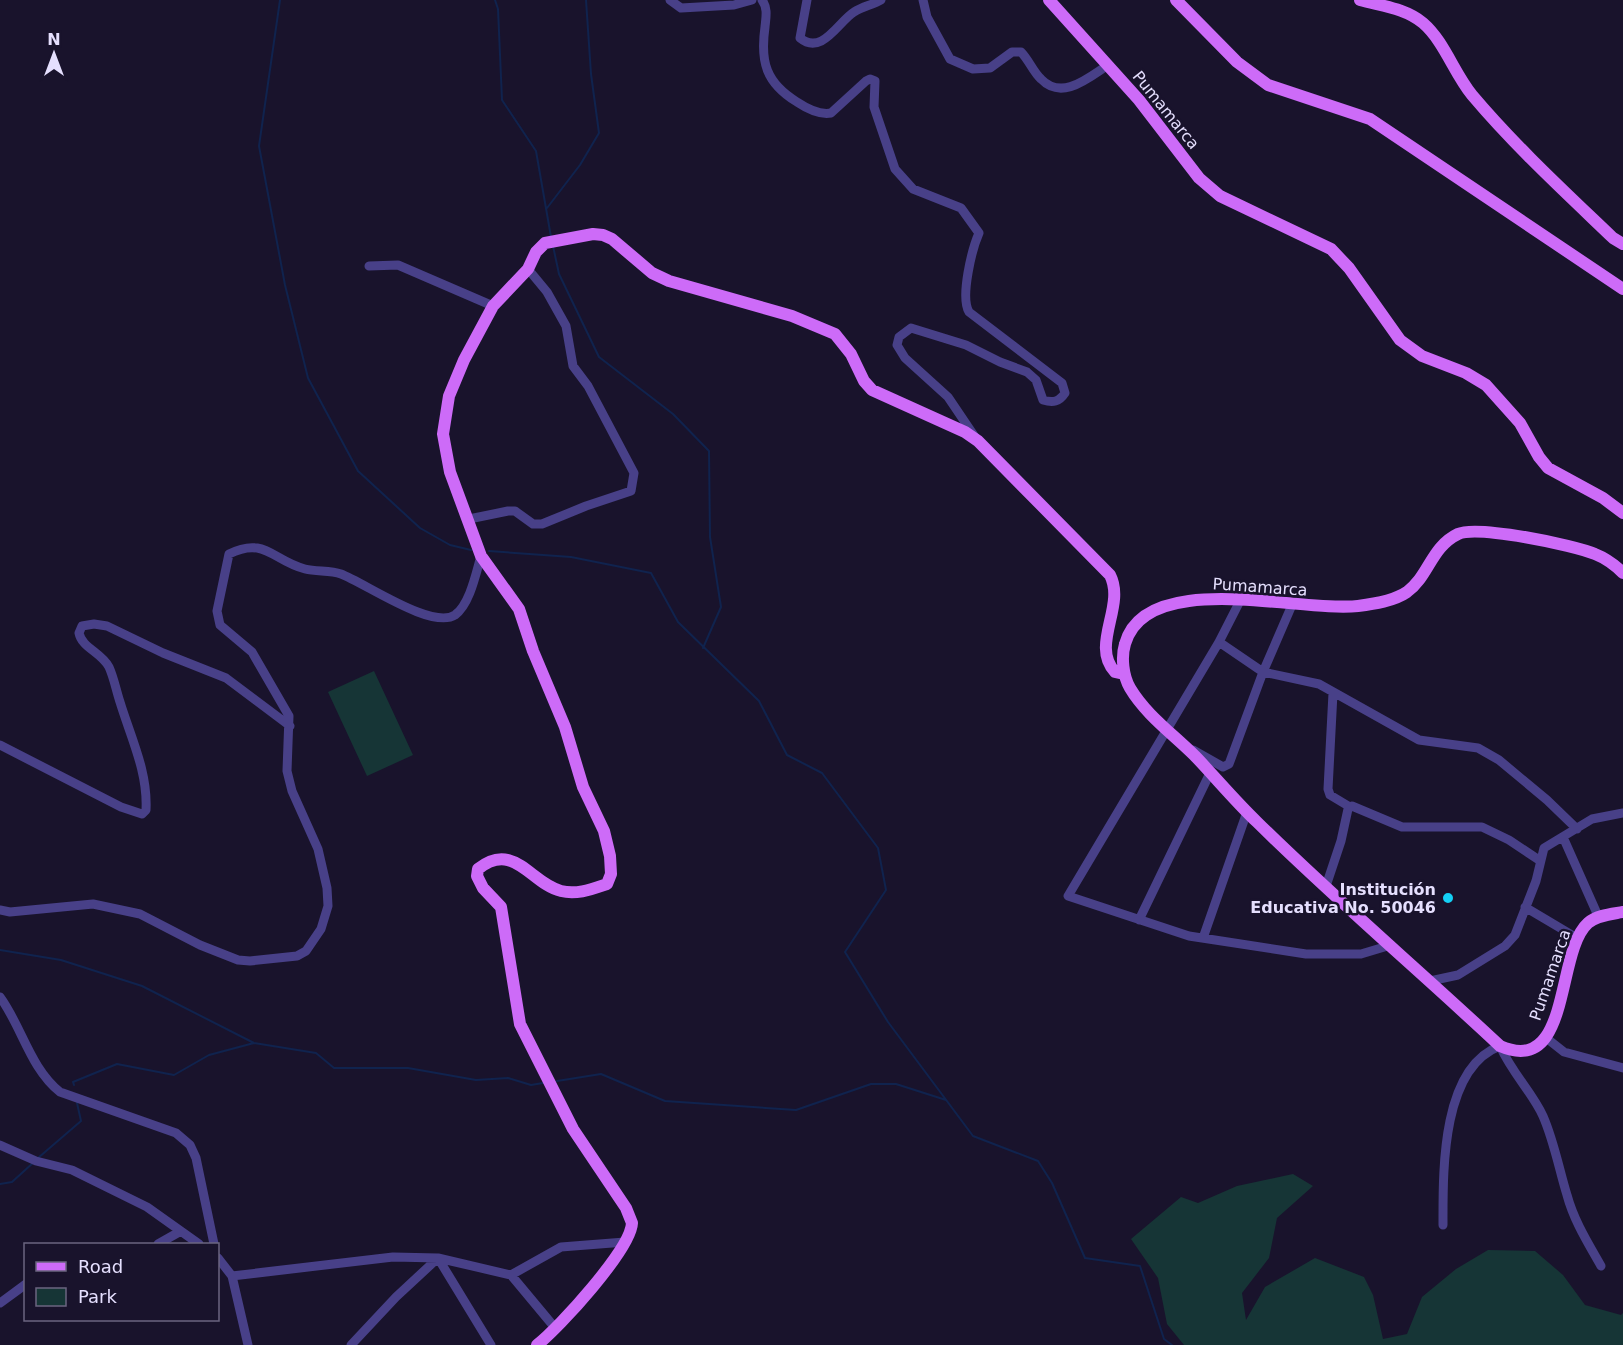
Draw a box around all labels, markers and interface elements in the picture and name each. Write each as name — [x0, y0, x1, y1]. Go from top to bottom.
north arrow — [24, 24, 84, 84]
text: N — [47, 30, 61, 49]
street label: Pumamarca — [1129, 67, 1203, 153]
street label: Pumamarca — [1212, 574, 1308, 600]
place label: Institución Educativa No. 50046 — [1250, 880, 1436, 917]
marker: Institución Educativa No. 50046 — [1441, 891, 1455, 905]
street label: Pumamarca — [1526, 927, 1574, 1023]
legend — [24, 1243, 219, 1321]
text: Road — [78, 1256, 123, 1277]
text: Park — [78, 1286, 117, 1307]

